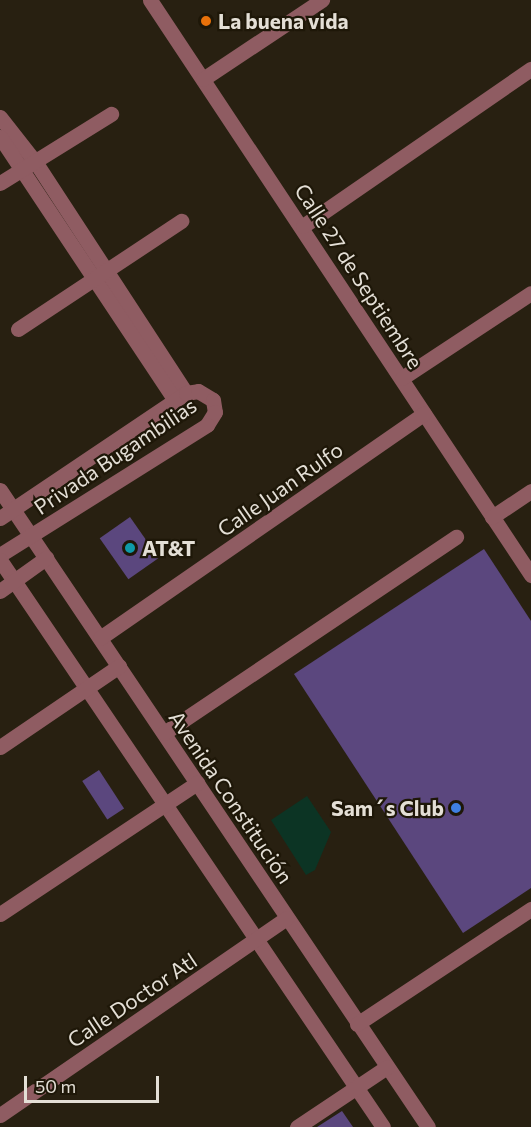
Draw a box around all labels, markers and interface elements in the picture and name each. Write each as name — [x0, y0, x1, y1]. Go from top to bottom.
place label: La buena vida — [218, 8, 349, 34]
marker: La buena vida — [199, 14, 213, 28]
street label: Calle 27 de Septiembre — [290, 179, 428, 373]
street label: Privada Bugambilias — [29, 392, 201, 520]
street label: Calle Juan Rulfo — [212, 436, 348, 542]
place label: AT&T — [142, 535, 195, 561]
marker: AT&T — [123, 541, 137, 555]
street label: Avenida Constitución — [164, 706, 298, 888]
place label: Sam´s Club — [331, 795, 444, 821]
marker: Sam´s Club — [449, 801, 463, 815]
street label: Calle Doctor Atl — [63, 947, 201, 1053]
scale bar — [27, 1064, 162, 1102]
text: 50 m — [35, 1075, 76, 1097]

